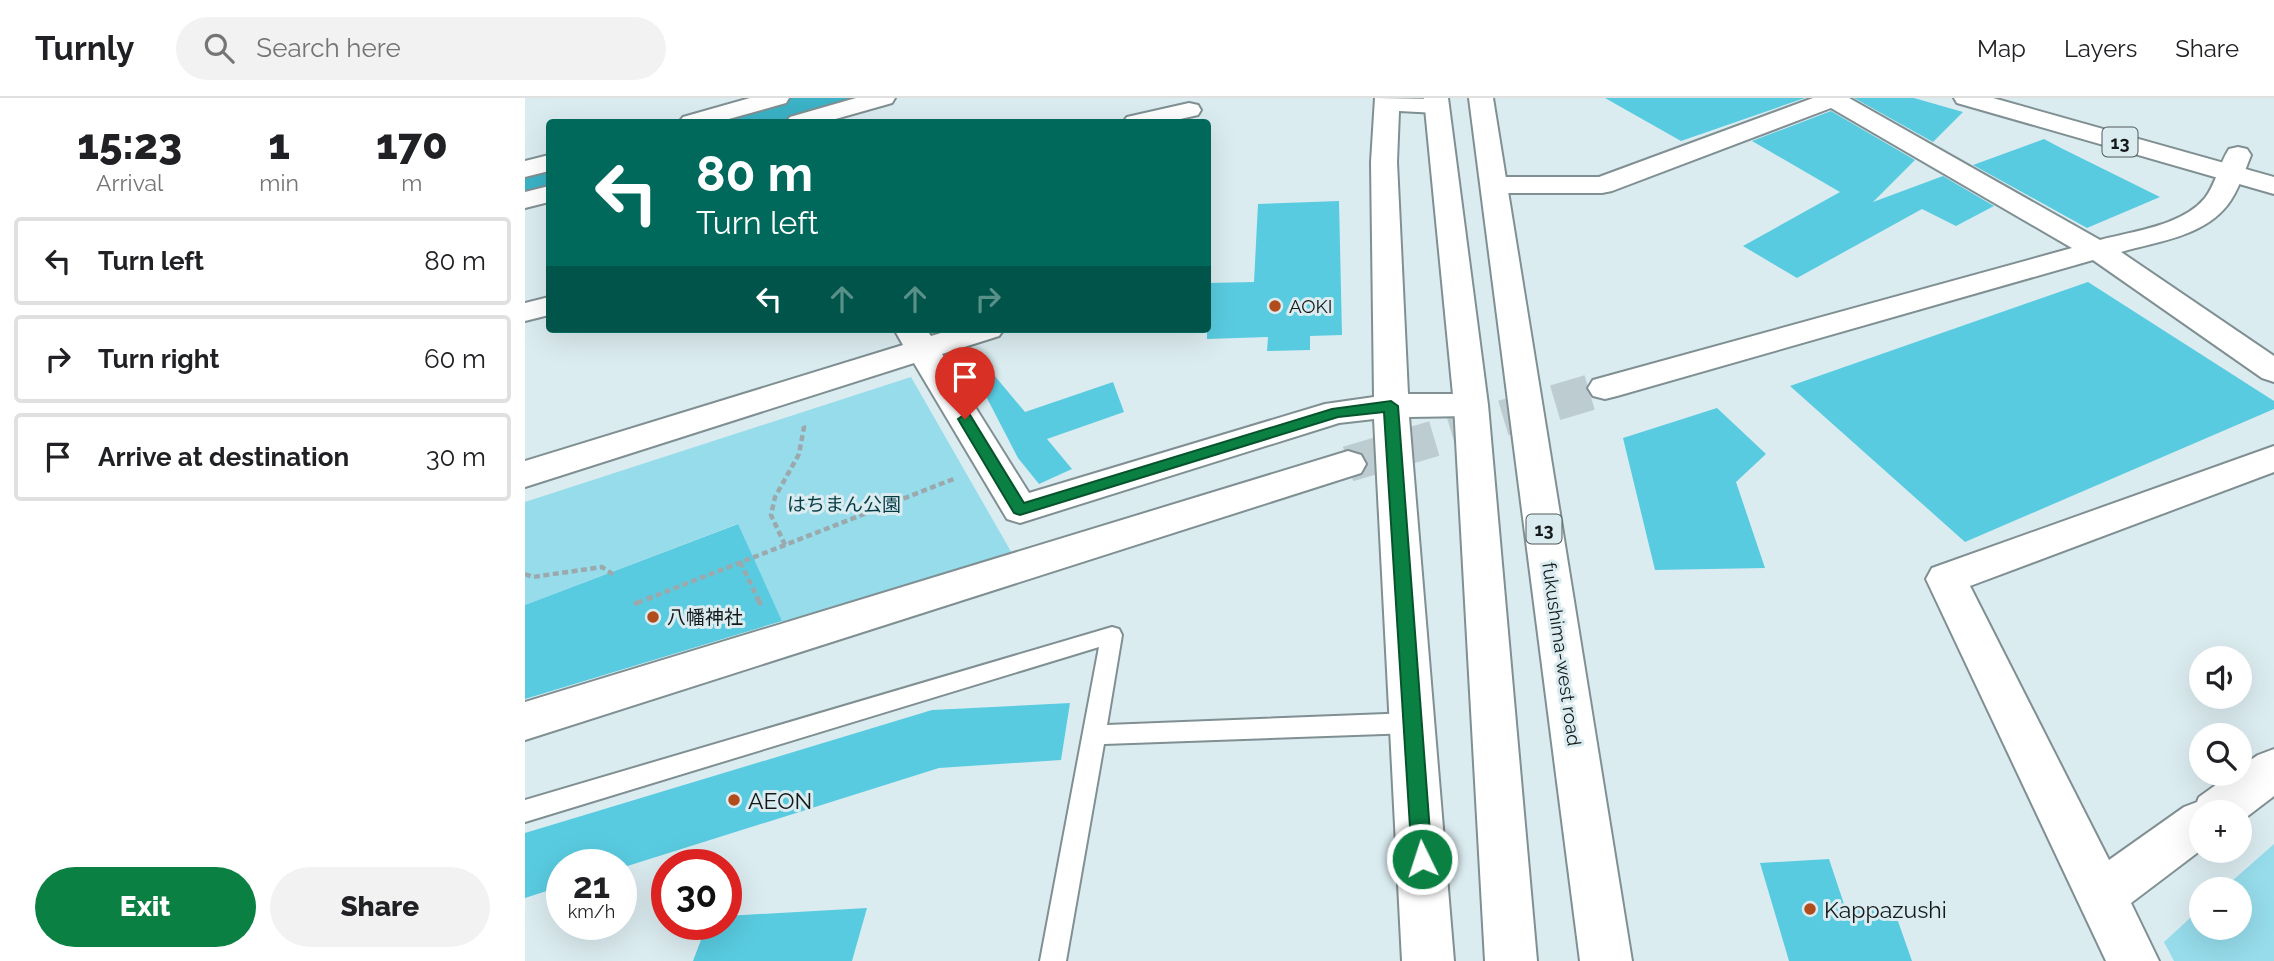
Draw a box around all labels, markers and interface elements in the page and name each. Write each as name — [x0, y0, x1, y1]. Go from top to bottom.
search box — [176, 17, 666, 80]
text: Turnly — [35, 29, 134, 68]
icon: search — [200, 29, 238, 67]
text: Search here — [256, 33, 401, 63]
text: Map — [1977, 34, 2026, 63]
text: Layers — [2064, 34, 2137, 63]
text: Share — [2175, 34, 2239, 63]
text: 15:23 — [77, 120, 182, 169]
text: 1 — [268, 120, 290, 169]
text: 170 — [376, 120, 448, 169]
road number: 13 — [2103, 127, 2137, 156]
text: 80 m — [696, 145, 813, 202]
icon: left — [581, 147, 672, 238]
text: Arrival — [96, 169, 163, 196]
text: min — [259, 169, 299, 196]
text: m — [401, 169, 422, 196]
text: Turn left — [696, 204, 818, 241]
icon: left — [39, 242, 77, 280]
text: Turn left — [98, 246, 204, 276]
text: 80 m — [424, 246, 486, 276]
icon: left — [750, 280, 788, 318]
icon: ahead — [823, 280, 861, 318]
icon: ahead — [896, 280, 934, 318]
icon: right — [969, 280, 1007, 318]
place label: AOKI — [1289, 295, 1333, 317]
marker: AOKI — [1267, 298, 1283, 314]
icon: right — [39, 340, 77, 378]
text: Turn right — [98, 344, 219, 374]
text: 60 m — [424, 344, 486, 374]
pin — [935, 347, 995, 419]
icon: arrive — [946, 358, 984, 396]
icon: arrive — [39, 438, 77, 476]
text: Arrive at destination — [98, 442, 349, 472]
text: 30 m — [426, 442, 486, 472]
park label: はちまん公園 — [787, 493, 901, 515]
road number: 13 — [1527, 514, 1561, 544]
street label: fukushima-west road — [1538, 561, 1586, 747]
place label: 八幡神社 — [667, 606, 743, 628]
marker: 八幡神社 — [645, 609, 661, 625]
map controls — [2189, 646, 2252, 940]
button: sound — [2189, 646, 2252, 709]
button: search — [2189, 723, 2252, 786]
place label: AEON — [748, 787, 812, 814]
marker: AEON — [726, 792, 742, 808]
button: + — [2189, 800, 2252, 863]
position arrow — [1385, 822, 1459, 896]
speed limit sign: 30 — [651, 849, 742, 940]
text: 21 — [573, 865, 610, 906]
button: Exit — [35, 867, 256, 947]
button: Share — [270, 867, 490, 947]
button: − — [2189, 877, 2252, 940]
place label: Kappazushi — [1824, 896, 1947, 923]
text: km/h — [568, 901, 615, 922]
marker: Kappazushi — [1802, 901, 1818, 917]

